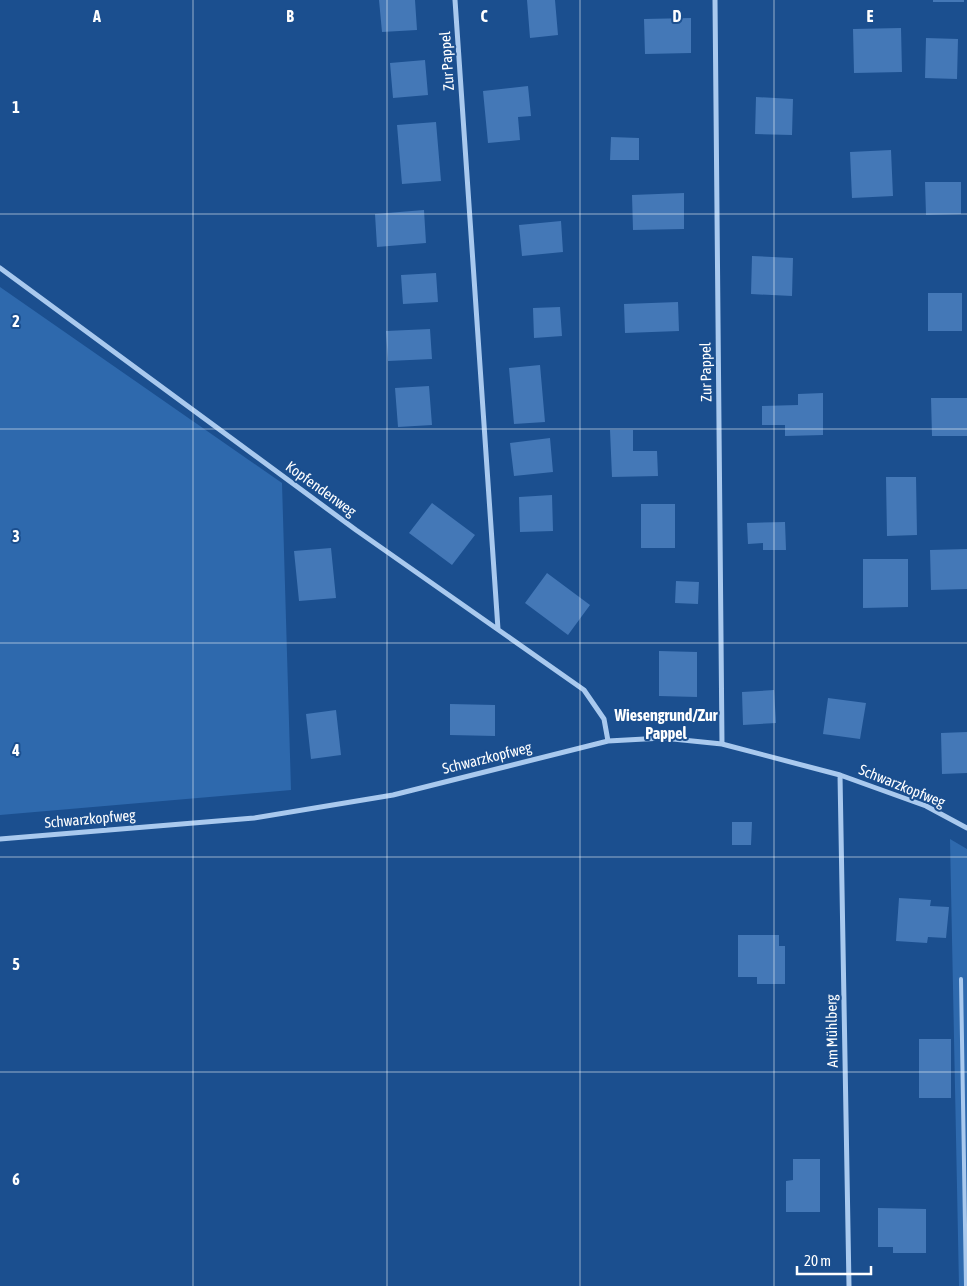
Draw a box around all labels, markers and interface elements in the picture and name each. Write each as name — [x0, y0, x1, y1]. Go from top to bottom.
text: A — [92, 7, 101, 25]
text: B — [286, 7, 294, 25]
text: C — [480, 7, 488, 25]
text: D — [673, 7, 682, 25]
text: E — [867, 7, 874, 25]
street label: Zur Pappel — [436, 31, 457, 91]
text: 1 — [12, 98, 20, 116]
text: 2 — [12, 312, 20, 330]
street label: Zur Pappel — [696, 342, 715, 402]
street label: Kopfendenweg — [283, 457, 360, 520]
text: 3 — [12, 527, 20, 545]
district label: Wiesengrund/Zur Pappel — [614, 706, 718, 742]
street label: Schwarzkopfweg — [440, 738, 534, 777]
text: 4 — [11, 741, 20, 759]
street label: Schwarzkopfweg — [857, 761, 948, 811]
street label: Schwarzkopfweg — [44, 806, 137, 831]
text: 5 — [12, 955, 20, 973]
street label: Am Mühlberg — [822, 994, 841, 1068]
text: 6 — [12, 1170, 20, 1188]
scale bar — [797, 1244, 871, 1276]
text: 20 m — [804, 1252, 831, 1269]

